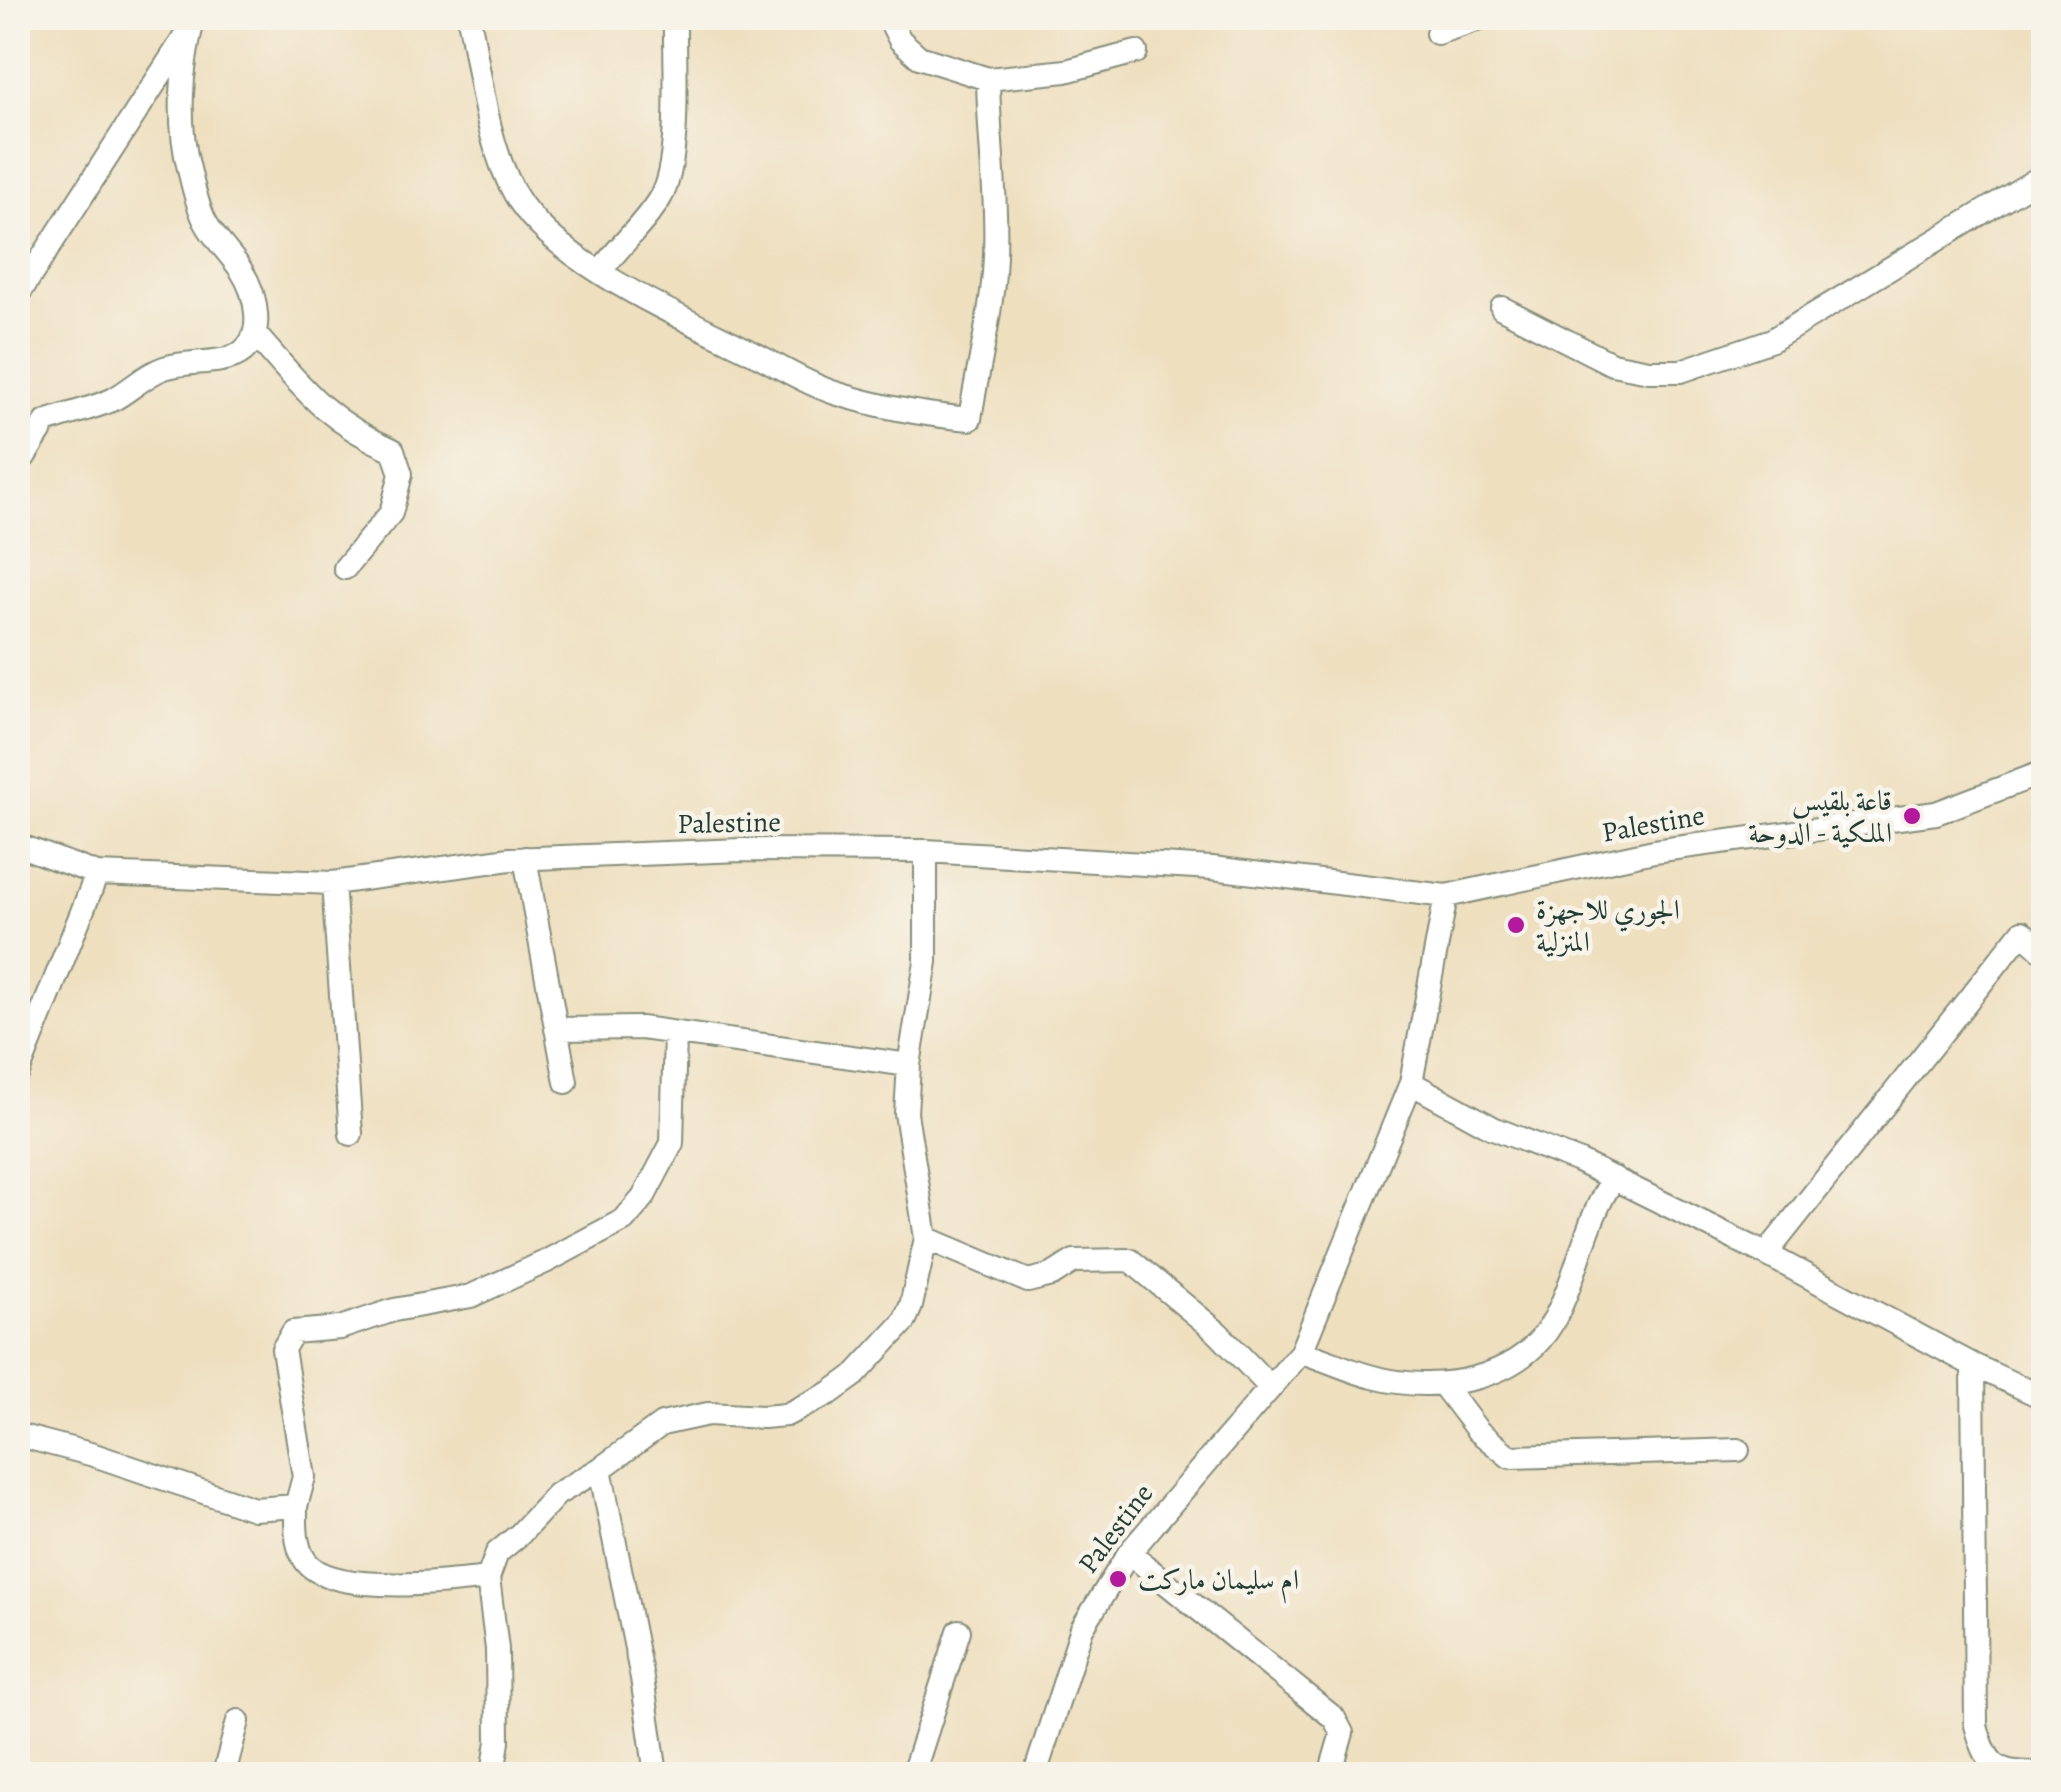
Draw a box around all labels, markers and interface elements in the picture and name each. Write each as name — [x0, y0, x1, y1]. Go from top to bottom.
place label: قاعة بلقيس الملكية - الدوحة — [1748, 782, 1892, 852]
street label: Palestine — [1599, 796, 1707, 852]
street label: Palestine — [677, 803, 781, 843]
marker: قاعة بلقيس الملكية - الدوحة — [1901, 805, 1923, 827]
place label: الجوري للاجهزة المنزلية — [1536, 891, 1680, 961]
marker: الجوري للاجهزة المنزلية — [1505, 914, 1527, 936]
street label: Palestine — [1069, 1476, 1162, 1581]
place label: ام سليمان ماركت — [1138, 1561, 1299, 1604]
marker: ام سليمان ماركت — [1107, 1568, 1129, 1590]

